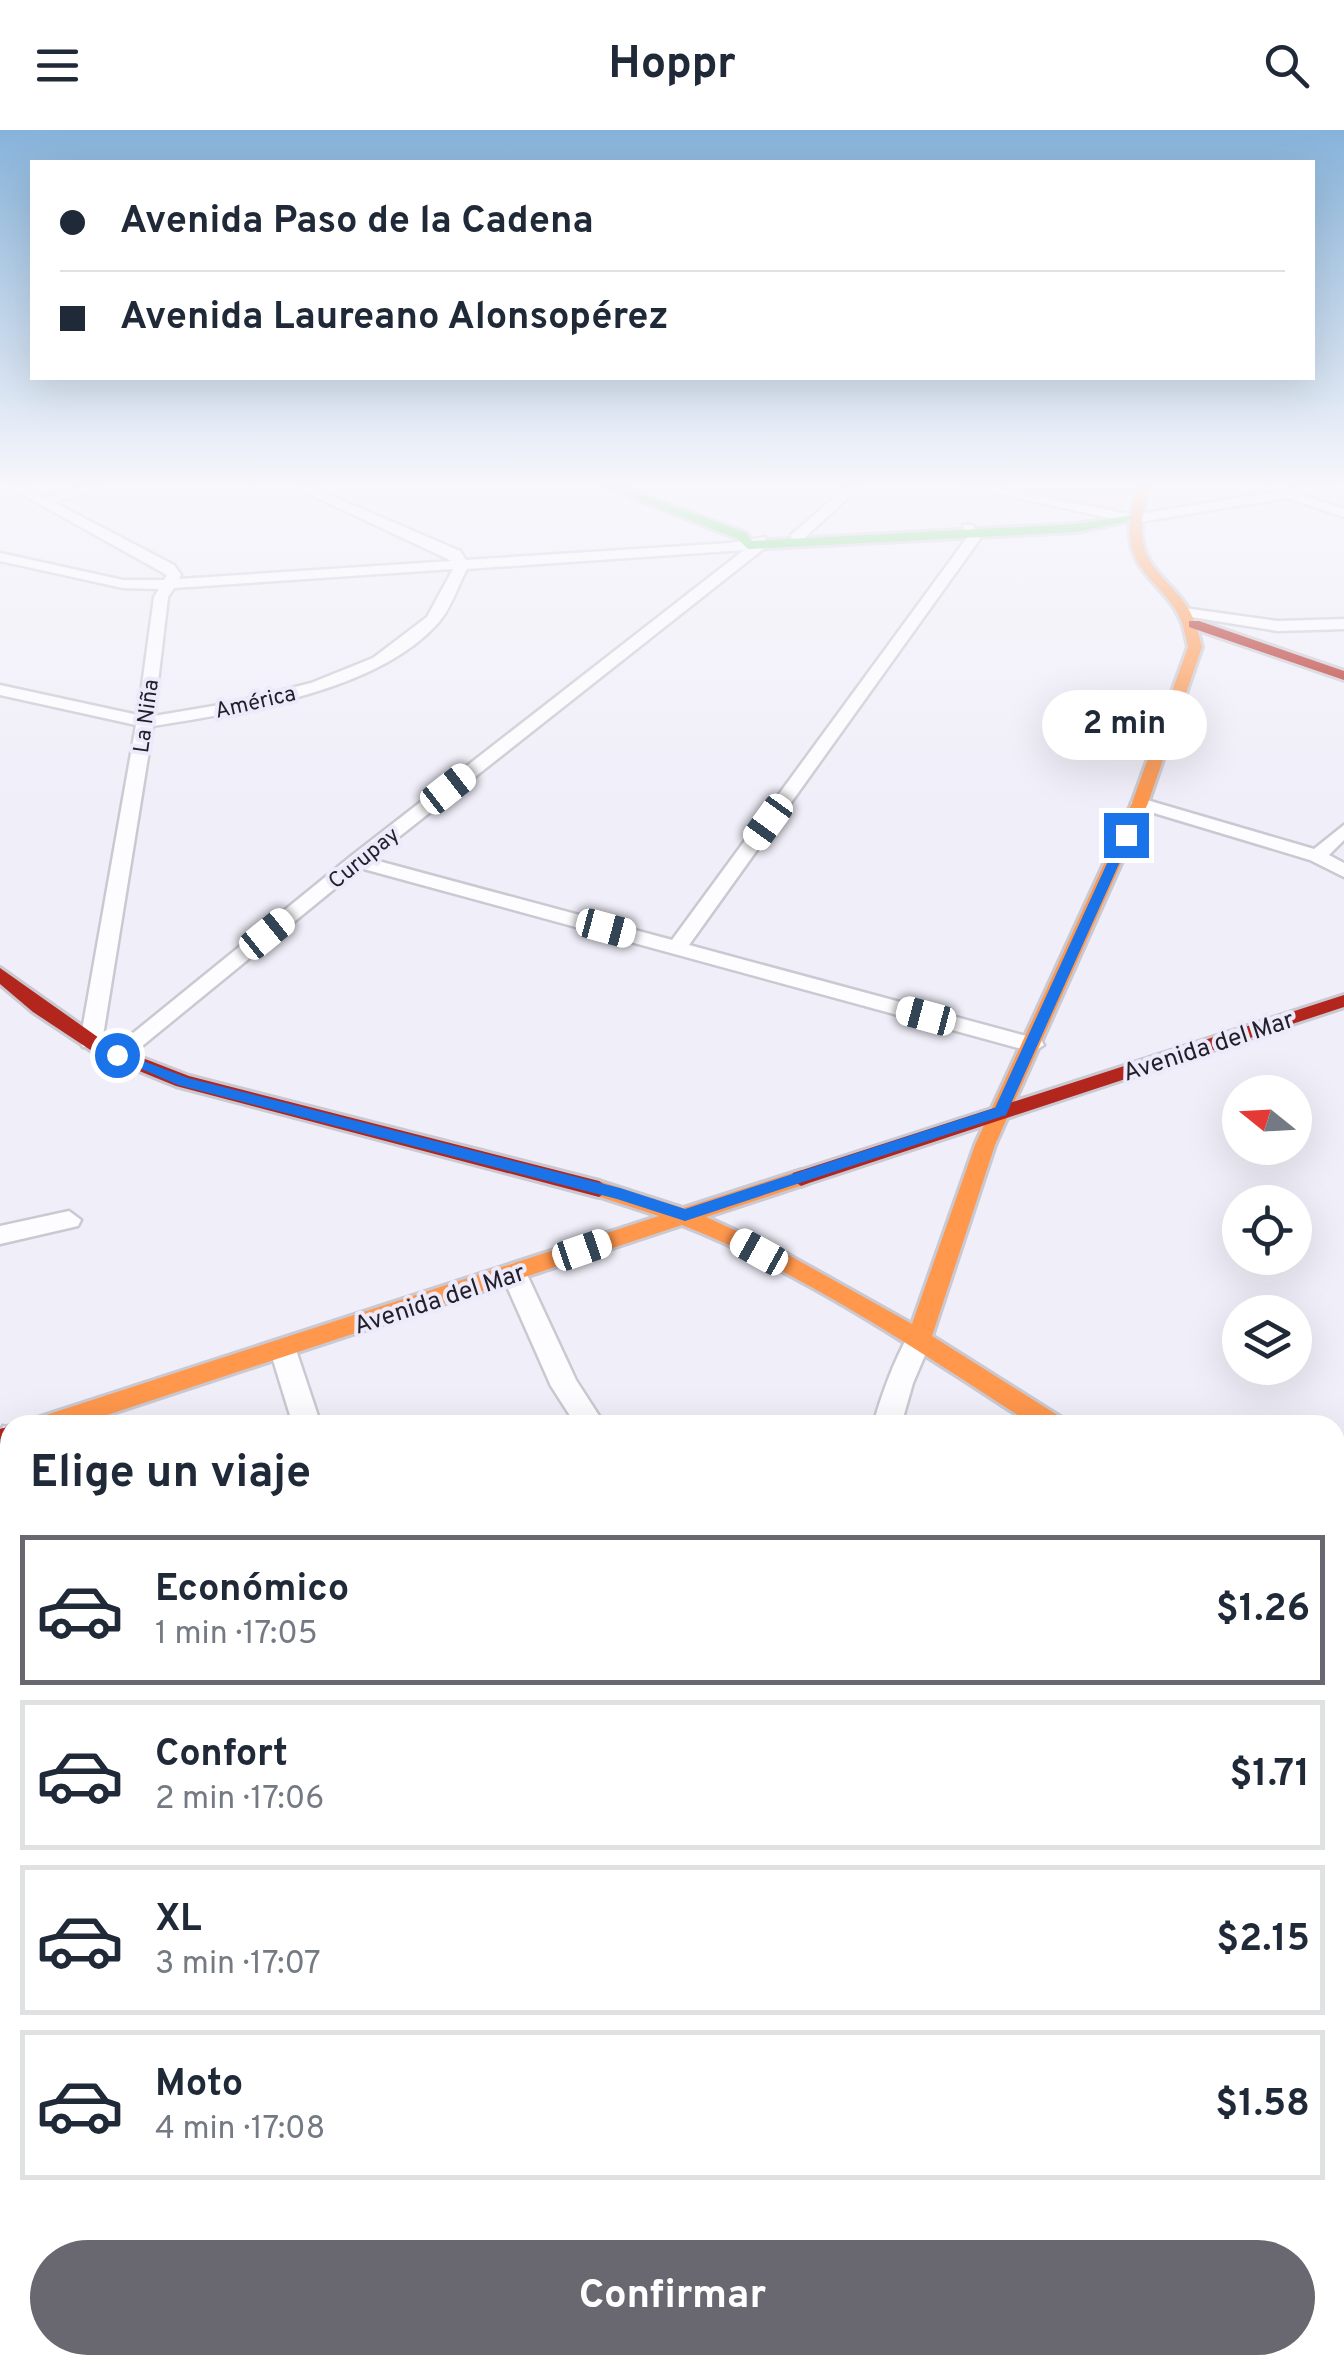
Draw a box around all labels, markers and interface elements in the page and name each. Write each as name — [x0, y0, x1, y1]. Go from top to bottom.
text: Hoppr — [608, 37, 736, 94]
icon: menu — [30, 38, 85, 93]
icon: search — [1259, 38, 1314, 93]
text: Avenida Paso de la Cadena — [120, 198, 594, 247]
text: Avenida Laureano Alonsopérez — [120, 294, 669, 343]
street label: La Niña — [129, 678, 166, 755]
street label: América — [213, 681, 299, 726]
callout: 2 min — [1044, 690, 1208, 760]
text: 2 min — [1083, 705, 1166, 745]
car — [415, 759, 481, 819]
car — [738, 789, 798, 855]
route end — [1104, 813, 1149, 858]
street label: Curupay — [324, 822, 406, 896]
car — [234, 903, 300, 965]
car — [573, 906, 639, 950]
car — [893, 994, 959, 1038]
street label: Avenida del Mar — [1119, 1005, 1299, 1091]
route start — [95, 1033, 140, 1078]
north arrow — [1222, 1075, 1312, 1165]
map controls — [1222, 1075, 1312, 1385]
button: locate — [1222, 1185, 1312, 1275]
car — [725, 1224, 793, 1280]
car — [549, 1226, 615, 1274]
street label: Avenida del Mar — [350, 1258, 530, 1344]
button: layers — [1222, 1295, 1312, 1385]
text: Elige un viaje — [30, 1446, 311, 1503]
icon: car — [35, 1565, 125, 1655]
text: Económico — [155, 1566, 349, 1615]
text: $1.26 — [1216, 1586, 1310, 1635]
text: 1 min · 17:05 — [155, 1615, 318, 1655]
icon: car — [35, 1730, 125, 1820]
text: Confort — [155, 1731, 288, 1780]
text: $1.71 — [1229, 1751, 1310, 1800]
text: 2 min · 17:06 — [155, 1780, 324, 1820]
icon: car — [35, 1895, 125, 1985]
text: XL — [155, 1896, 202, 1945]
text: $2.15 — [1216, 1916, 1310, 1965]
text: 3 min · 17:07 — [155, 1945, 321, 1985]
icon: car — [35, 2060, 125, 2150]
text: Moto — [155, 2061, 243, 2110]
text: $1.58 — [1215, 2081, 1310, 2130]
text: 4 min · 17:08 — [155, 2110, 325, 2150]
button: Confirmar — [30, 2240, 1315, 2355]

